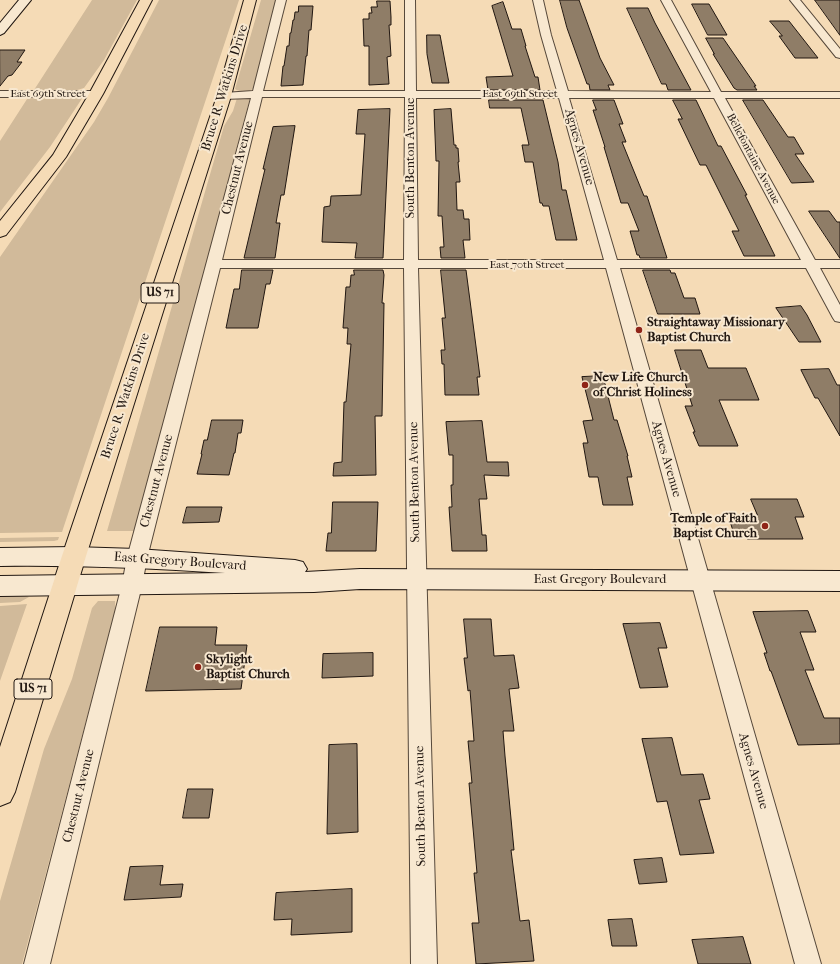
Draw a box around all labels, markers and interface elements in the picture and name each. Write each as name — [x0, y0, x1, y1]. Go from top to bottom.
street label: Bruce R. Watkins Drive — [198, 23, 252, 153]
street label: East 69th Street — [10, 87, 86, 101]
street label: East 69th Street — [482, 87, 558, 101]
street label: South Benton Avenue — [403, 97, 419, 219]
street label: Agnes Avenue — [561, 107, 597, 187]
street label: Bellefontaine Avenue — [723, 111, 783, 207]
street label: Chestnut Avenue — [219, 120, 257, 216]
street label: East 70th Street — [490, 258, 564, 272]
road number: US 71 — [141, 283, 179, 303]
place label: Straightaway Missionary Baptist Church — [647, 315, 785, 346]
marker: Straightaway Missionary Baptist Church — [634, 325, 644, 335]
street label: Bruce R. Watkins Drive — [98, 331, 154, 461]
place label: New Life Church of Christ Holiness — [593, 370, 692, 401]
marker: New Life Church of Christ Holiness — [580, 380, 590, 390]
street label: Agnes Avenue — [648, 419, 684, 499]
street label: South Benton Avenue — [406, 421, 424, 543]
street label: Chestnut Avenue — [137, 433, 177, 529]
place label: Temple of Faith Baptist Church — [670, 511, 757, 542]
marker: Temple of Faith Baptist Church — [760, 521, 770, 531]
street label: East Gregory Boulevard — [113, 550, 247, 574]
street label: East Gregory Boulevard — [534, 572, 666, 588]
place label: Skylight Baptist Church — [206, 652, 290, 683]
marker: Skylight Baptist Church — [193, 662, 203, 672]
road number: US 71 — [14, 679, 52, 699]
street label: Agnes Avenue — [735, 731, 771, 811]
street label: South Benton Avenue — [412, 745, 430, 867]
street label: Chestnut Avenue — [60, 748, 98, 844]

